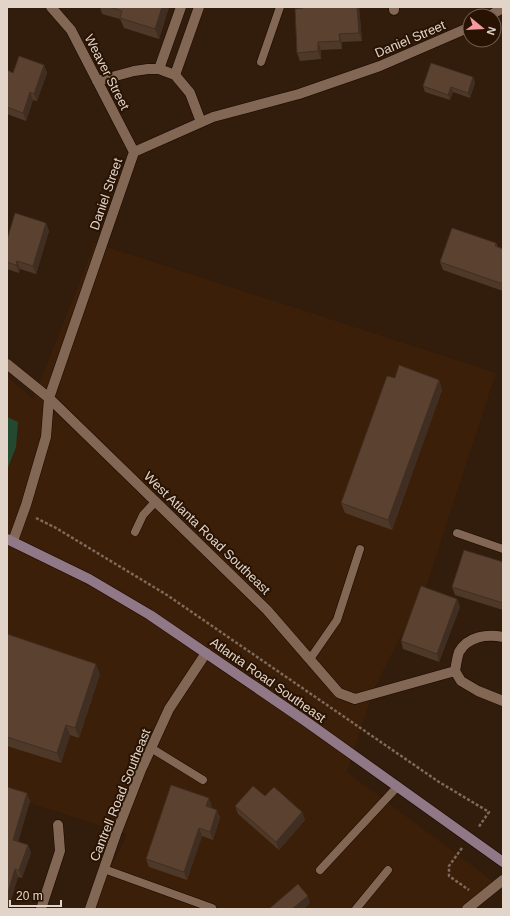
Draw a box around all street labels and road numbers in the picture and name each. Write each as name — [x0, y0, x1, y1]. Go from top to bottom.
street label: Daniel Street — [372, 17, 448, 61]
street label: Weaver Street — [82, 32, 133, 113]
street label: Daniel Street — [87, 156, 125, 232]
street label: West Atlanta Road Southeast — [141, 469, 273, 598]
street label: Atlanta Road Southeast — [207, 634, 329, 726]
street label: Cantrell Road Southeast — [87, 726, 154, 863]

